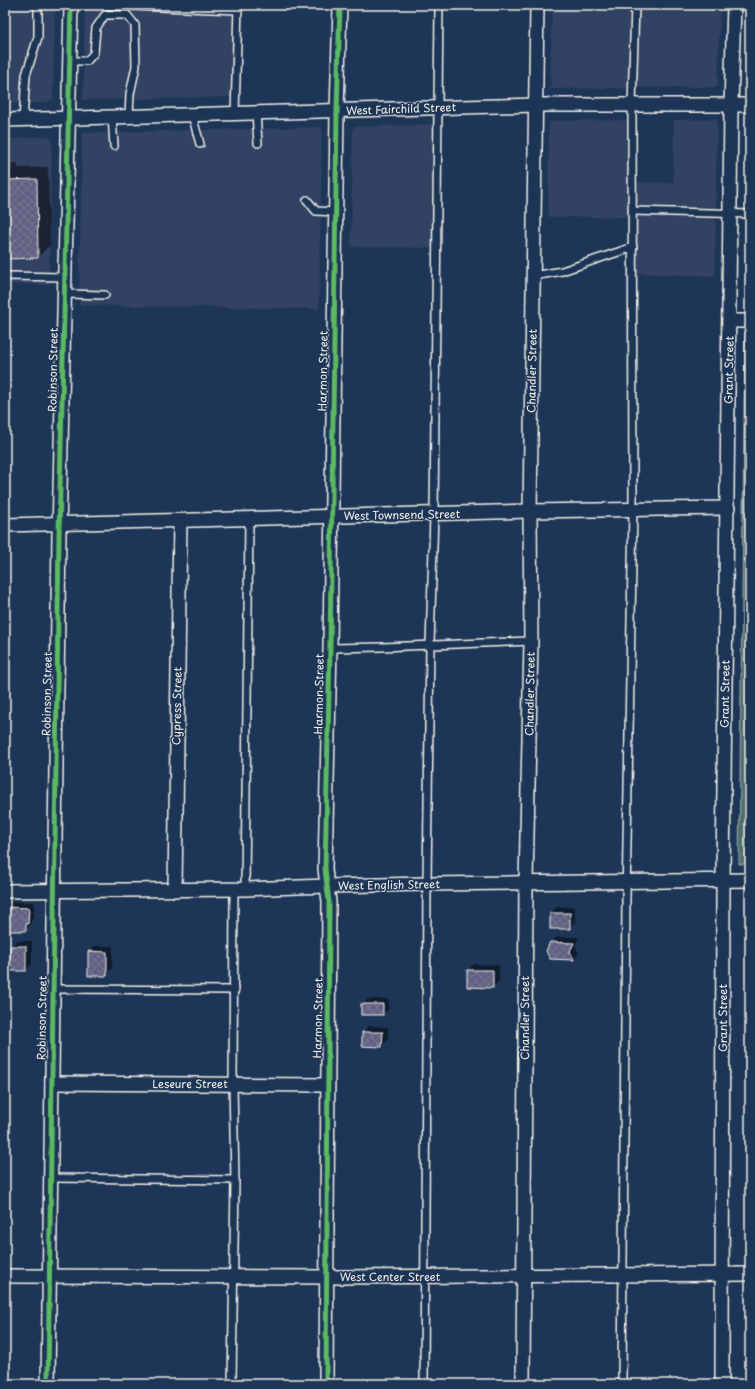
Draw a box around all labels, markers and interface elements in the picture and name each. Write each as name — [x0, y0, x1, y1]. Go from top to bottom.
street label: West Fairchild Street — [346, 98, 457, 119]
street label: Robinson Street — [43, 327, 62, 412]
street label: Chandler Street — [522, 328, 541, 413]
street label: Harmon Street — [313, 330, 332, 411]
street label: Grant Street — [719, 335, 738, 404]
street label: West Townsend Street — [344, 505, 461, 524]
street label: Robinson Street — [37, 651, 56, 736]
street label: Chandler Street — [520, 651, 539, 736]
street label: Harmon Street — [309, 653, 328, 734]
street label: Grant Street — [715, 659, 734, 728]
street label: Cypress Street — [167, 666, 186, 745]
street label: West English Street — [338, 875, 441, 894]
street label: Robinson Street — [32, 975, 51, 1060]
street label: Chandler Street — [516, 976, 533, 1060]
street label: Harmon Street — [308, 977, 327, 1058]
street label: Grant Street — [714, 984, 731, 1052]
street label: Leseure Street — [152, 1075, 228, 1092]
street label: West Center Street — [340, 1268, 441, 1285]

